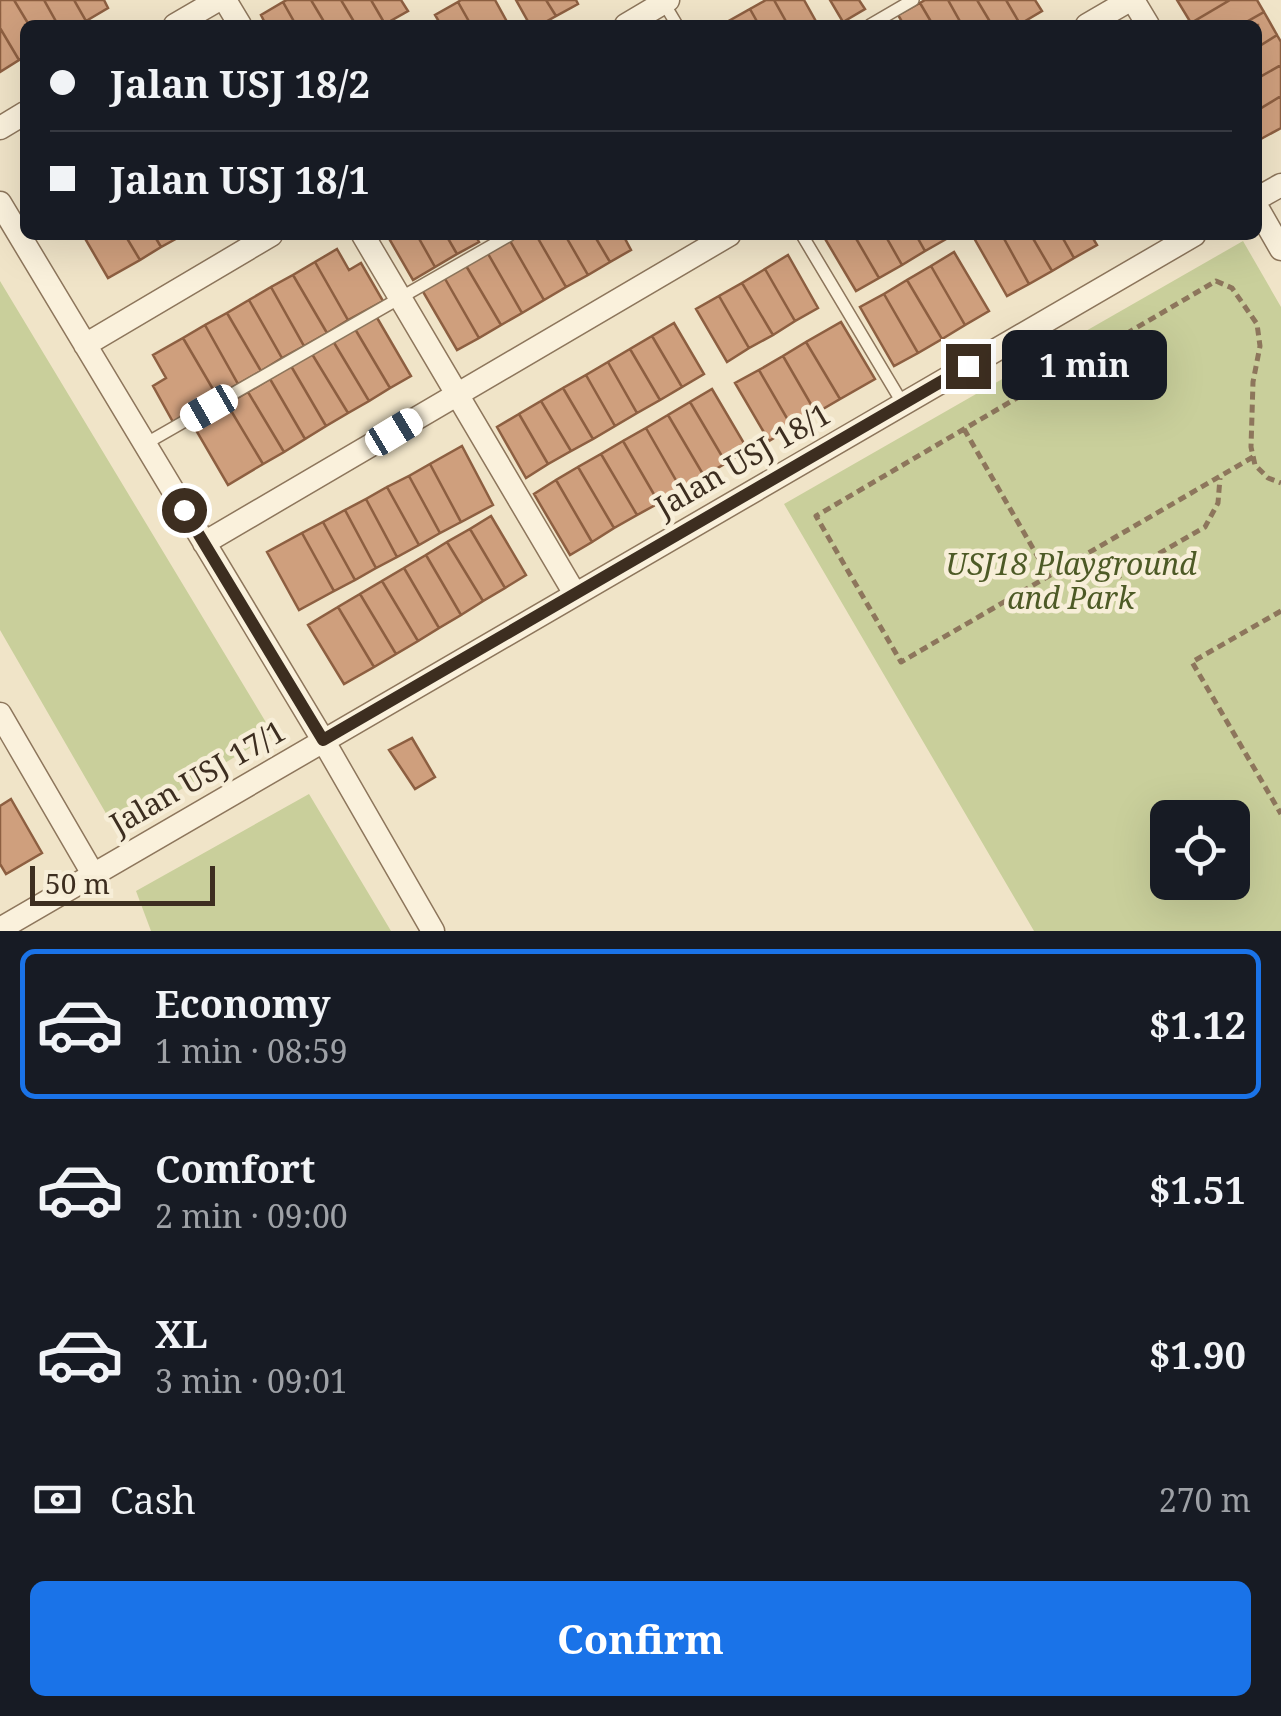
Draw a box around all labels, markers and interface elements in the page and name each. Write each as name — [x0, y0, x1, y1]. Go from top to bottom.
text: Jalan USJ 18/2 — [110, 57, 370, 109]
text: Jalan USJ 18/1 — [110, 153, 370, 205]
callout: 1 min — [1003, 331, 1168, 401]
text: 1 min — [1039, 343, 1130, 386]
route end — [946, 344, 991, 389]
car — [176, 380, 242, 436]
street label: Jalan USJ 18/1 — [646, 393, 837, 527]
car — [361, 404, 427, 460]
route start — [162, 488, 207, 533]
park label: USJ18 Playground and Park — [945, 543, 1197, 618]
street label: Jalan USJ 17/1 — [101, 710, 292, 844]
map controls — [1150, 800, 1250, 900]
button: locate — [1150, 800, 1250, 900]
scale bar — [30, 861, 215, 906]
text: 50 m — [45, 864, 110, 902]
text: Economy — [155, 977, 331, 1029]
icon: car — [35, 979, 125, 1069]
text: $1.12 — [1149, 998, 1246, 1050]
text: 1 min · 08:59 — [155, 1029, 348, 1072]
text: Comfort — [155, 1142, 315, 1194]
icon: car — [35, 1144, 125, 1234]
text: $1.51 — [1149, 1163, 1246, 1215]
text: 2 min · 09:00 — [155, 1194, 348, 1237]
text: XL — [155, 1307, 208, 1359]
icon: car — [35, 1309, 125, 1399]
text: $1.90 — [1149, 1328, 1246, 1380]
text: 3 min · 09:01 — [155, 1359, 348, 1402]
icon: cash — [30, 1472, 85, 1527]
text: Cash — [110, 1473, 196, 1525]
text: 270 m — [1159, 1478, 1251, 1521]
button: Confirm — [30, 1581, 1251, 1696]

